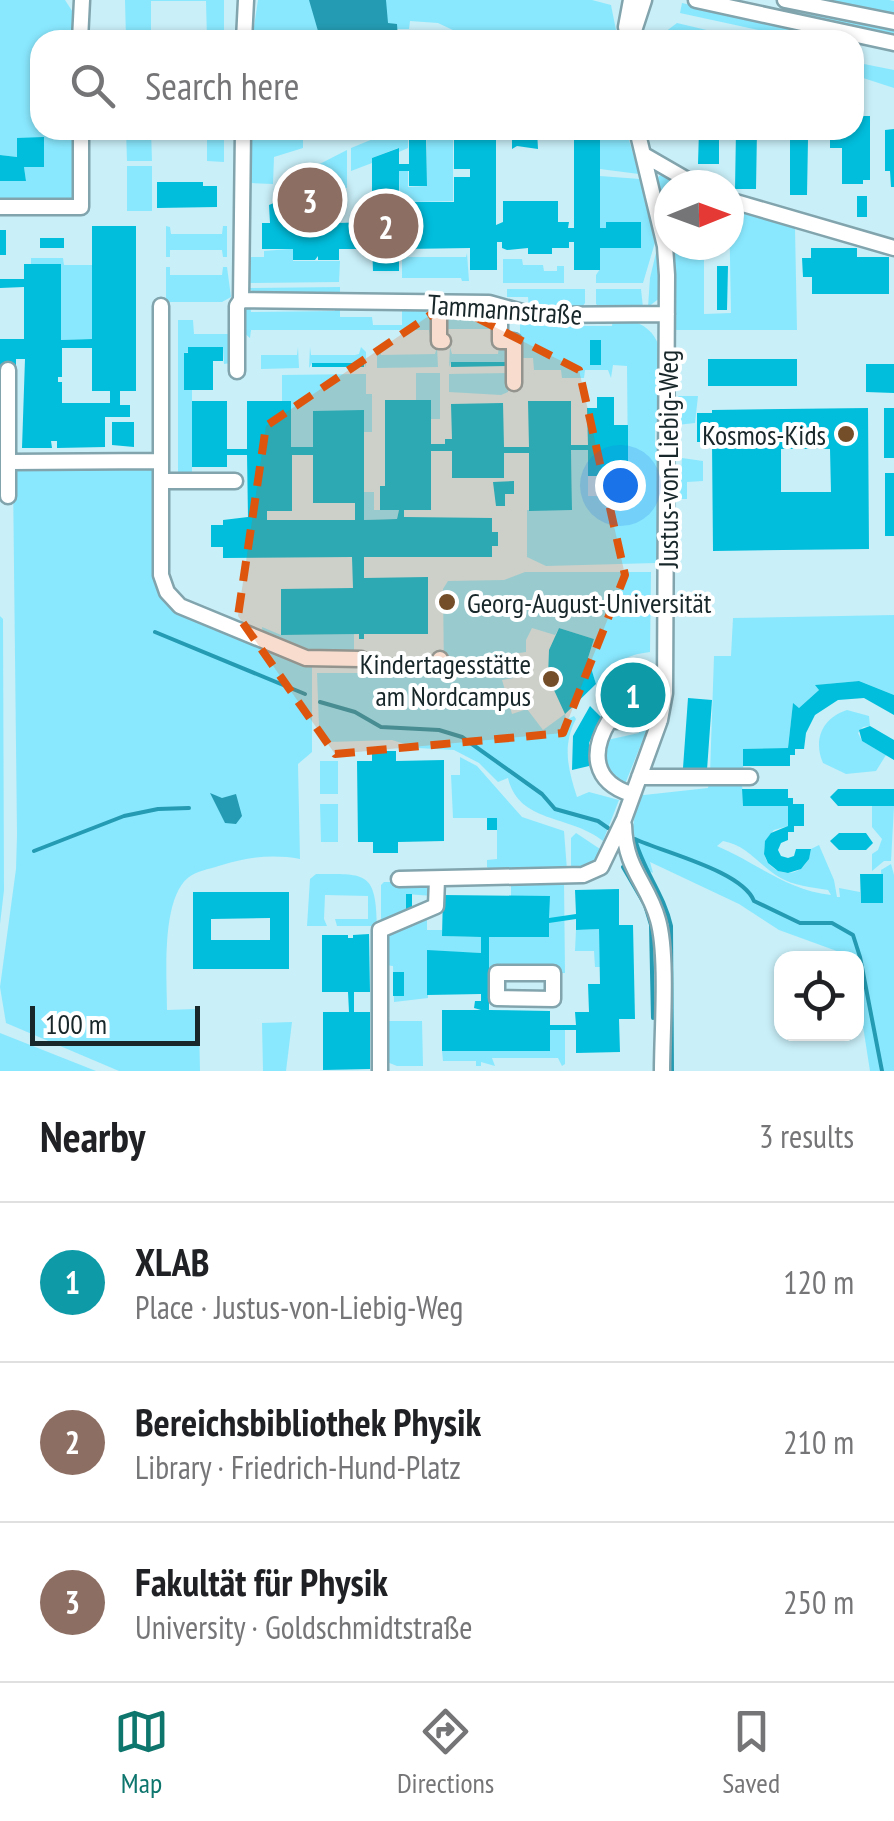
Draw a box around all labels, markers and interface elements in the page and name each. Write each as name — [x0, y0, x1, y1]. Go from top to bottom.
search box — [30, 30, 864, 140]
icon: search — [65, 58, 120, 113]
text: Search here — [145, 61, 299, 110]
pin: 3 — [278, 162, 342, 238]
north arrow — [654, 170, 744, 260]
pin: 2 — [354, 188, 418, 264]
street label: Tammannstraße — [426, 285, 584, 333]
street label: Justus-von-Liebig-Weg — [649, 350, 686, 569]
place label: Kosmos-Kids — [702, 416, 826, 453]
marker: Kosmos-Kids — [835, 423, 857, 445]
your location — [595, 460, 646, 511]
place label: Georg-August-Universität — [467, 584, 712, 621]
marker: Georg-August-Universität — [436, 591, 458, 613]
place label: Kindertagesstätte am Nordcampus — [360, 645, 531, 714]
pin: 1 — [600, 658, 666, 732]
marker: Kindertagesstätte am Nordcampus — [540, 668, 562, 690]
map controls — [774, 951, 864, 1041]
button: locate — [774, 951, 864, 1041]
scale bar — [30, 1001, 200, 1046]
text: 100 m — [45, 1005, 107, 1042]
text: Nearby — [40, 1109, 145, 1164]
text: 3 results — [759, 1115, 854, 1157]
text: XLAB — [135, 1237, 209, 1286]
text: 1 — [65, 1261, 80, 1303]
text: 120 m — [783, 1261, 854, 1303]
text: Place · Justus-von-Liebig-Weg — [135, 1286, 463, 1328]
text: Bereichsbibliothek Physik — [135, 1397, 481, 1446]
text: 2 — [65, 1421, 80, 1463]
text: 210 m — [783, 1421, 854, 1463]
text: Library · Friedrich-Hund-Platz — [135, 1446, 461, 1488]
text: Fakultät für Physik — [135, 1557, 388, 1606]
text: 3 — [65, 1581, 80, 1623]
text: 250 m — [783, 1581, 854, 1623]
text: University · Goldschmidtstraße — [135, 1606, 473, 1648]
tab: Map — [114, 1704, 169, 1801]
tab: Directions — [397, 1704, 494, 1801]
tab: Saved — [722, 1704, 780, 1801]

